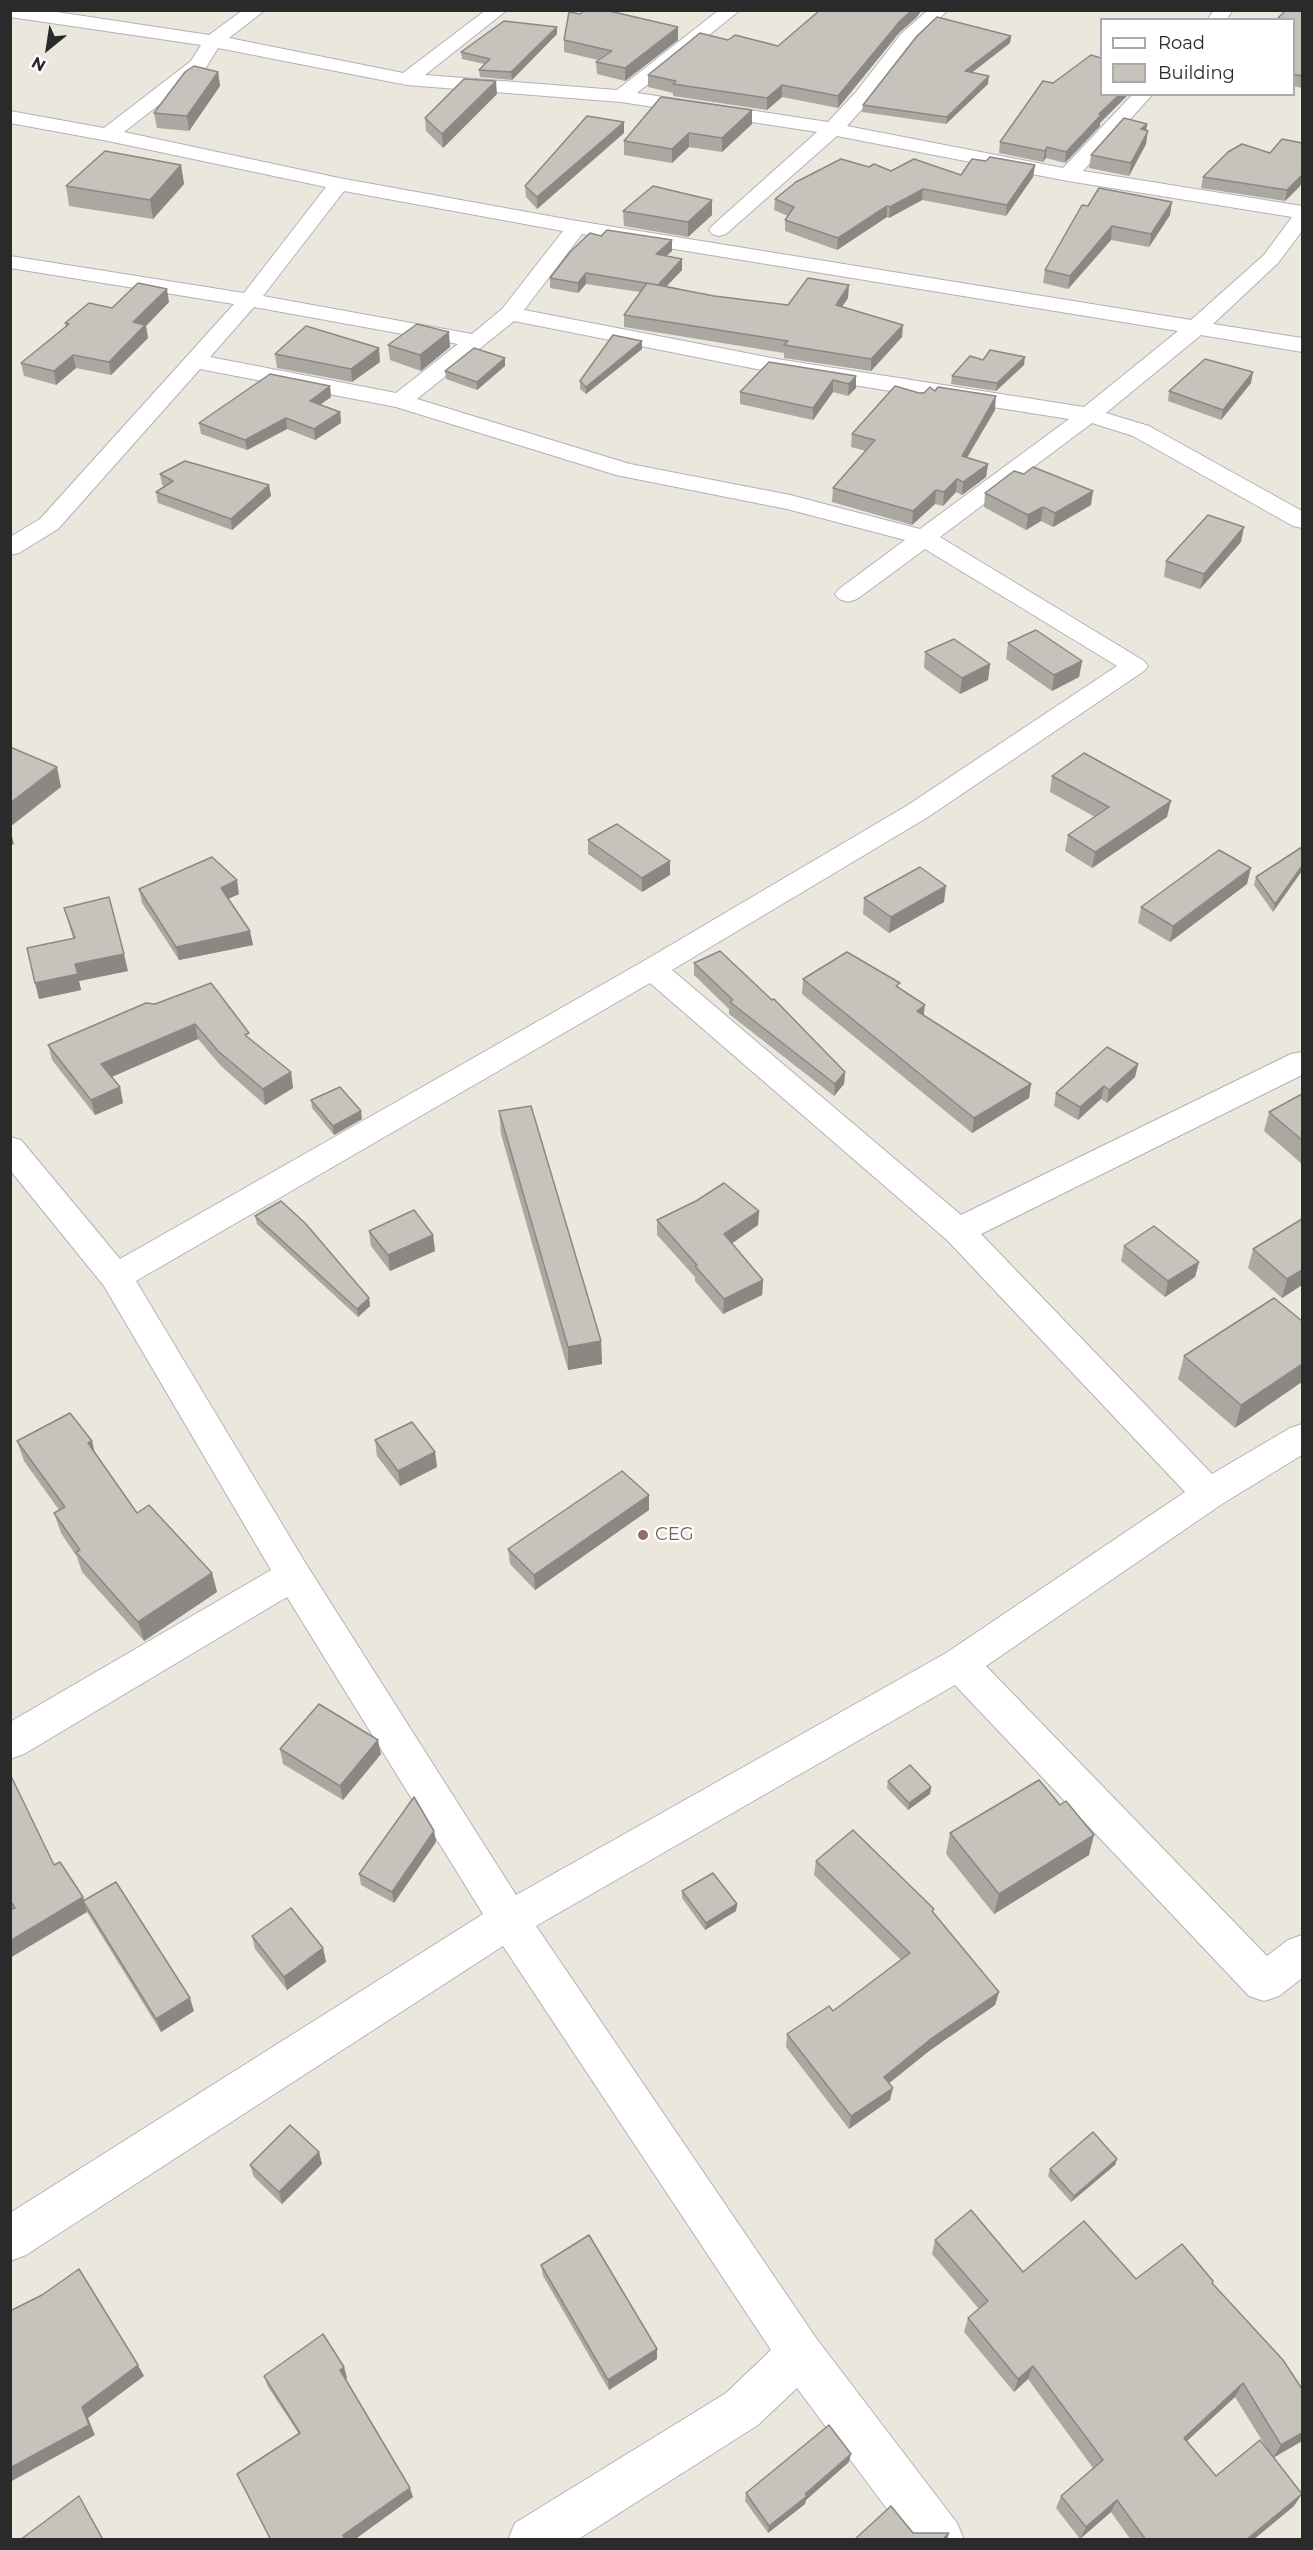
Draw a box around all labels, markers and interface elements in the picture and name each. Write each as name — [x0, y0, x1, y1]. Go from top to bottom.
north arrow — [18, 18, 78, 78]
legend — [1100, 18, 1295, 96]
text: Road — [1158, 32, 1205, 54]
text: N — [28, 53, 49, 75]
text: Building — [1158, 62, 1235, 84]
place label: CEG — [655, 1524, 694, 1546]
marker: CEG — [636, 1528, 650, 1542]

